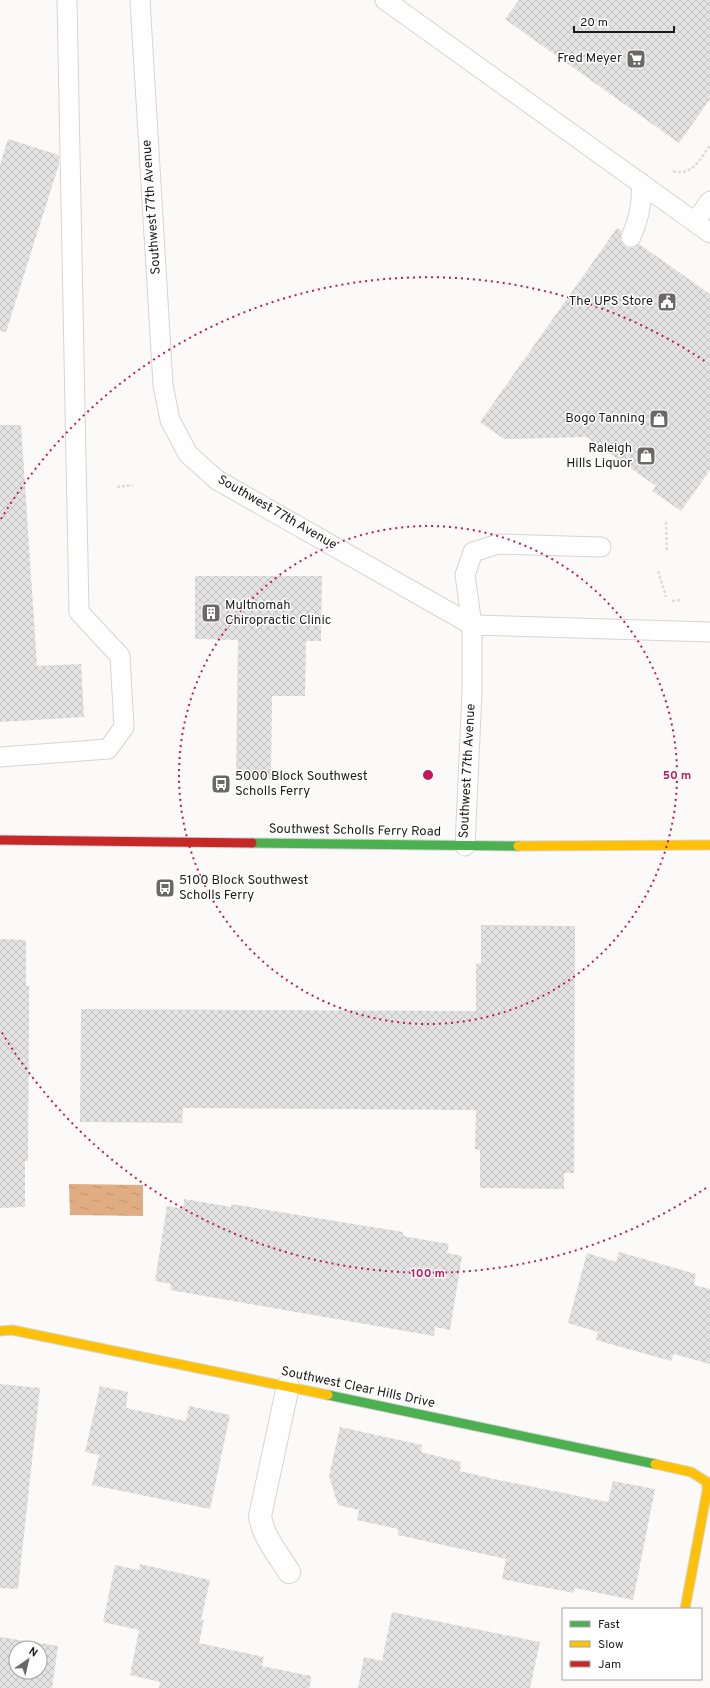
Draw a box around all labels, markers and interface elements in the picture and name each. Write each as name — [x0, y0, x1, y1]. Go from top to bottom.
scale bar — [574, 8, 674, 34]
text: 20 m — [580, 15, 608, 31]
supermarket icon: Fred Meyer — [625, 48, 647, 70]
place label: Fred Meyer — [557, 51, 622, 67]
street label: Southwest 77th Avenue — [139, 139, 165, 275]
public building icon: The UPS Store — [656, 291, 678, 313]
place label: The UPS Store — [569, 294, 653, 310]
shop icon: Bogo Tanning — [648, 408, 670, 430]
place label: Bogo Tanning — [565, 411, 645, 427]
place label: Raleigh Hills Liquor — [566, 441, 632, 472]
shop icon: Raleigh Hills Liquor — [635, 445, 657, 467]
street label: Southwest 77th Avenue — [215, 472, 339, 554]
place label: Multnomah Chiropractic Clinic — [225, 598, 331, 629]
building icon: Multnomah Chiropractic Clinic — [200, 602, 222, 624]
street label: Southwest 77th Avenue — [456, 703, 480, 839]
centre of rings — [421, 768, 435, 782]
text: 50 m — [663, 768, 691, 784]
place label: 5000 Block Southwest Scholls Ferry — [235, 769, 368, 800]
bus stop icon: 5000 Block Southwest Scholls Ferry — [210, 773, 232, 795]
street label: Southwest Scholls Ferry Road — [269, 821, 441, 841]
place label: 5100 Block Southwest Scholls Ferry — [179, 873, 308, 904]
bus stop icon: 5100 Block Southwest Scholls Ferry — [154, 877, 176, 899]
text: 100 m — [411, 1266, 445, 1282]
street label: Southwest Clear Hills Drive — [280, 1364, 436, 1412]
legend — [562, 1608, 702, 1680]
text: Fast — [598, 1617, 620, 1633]
text: Slow — [598, 1637, 624, 1653]
north arrow — [8, 1640, 48, 1680]
text: N — [26, 1645, 40, 1661]
text: Jam — [598, 1657, 621, 1673]

